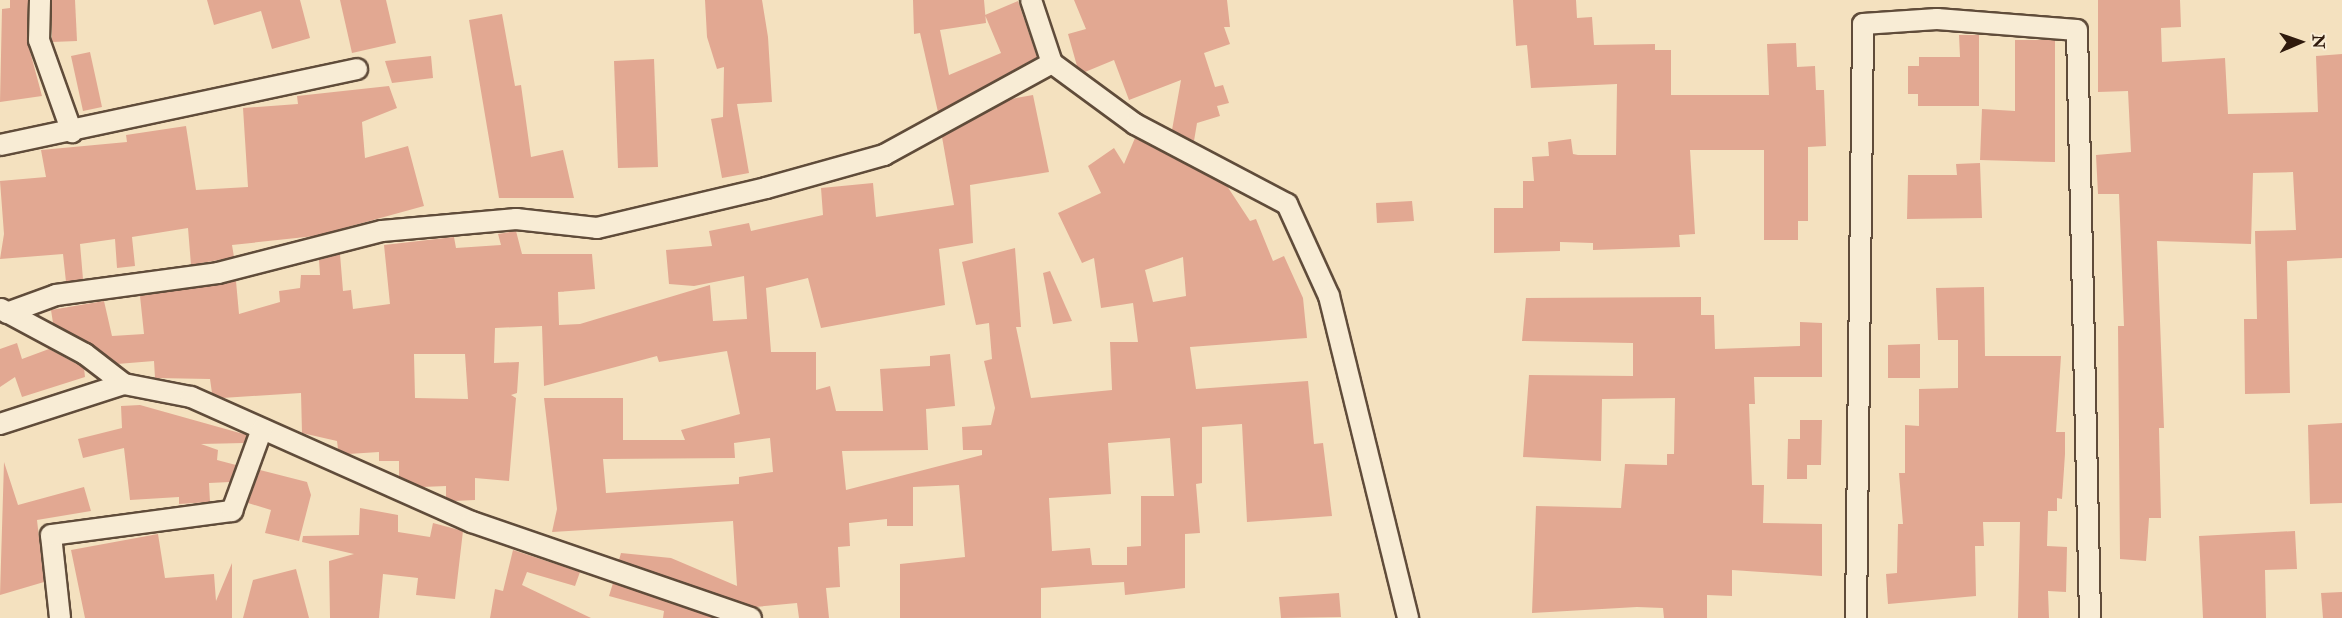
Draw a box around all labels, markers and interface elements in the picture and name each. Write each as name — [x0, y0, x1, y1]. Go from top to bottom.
north arrow — [2270, 12, 2330, 72]
text: N — [2308, 34, 2328, 49]

